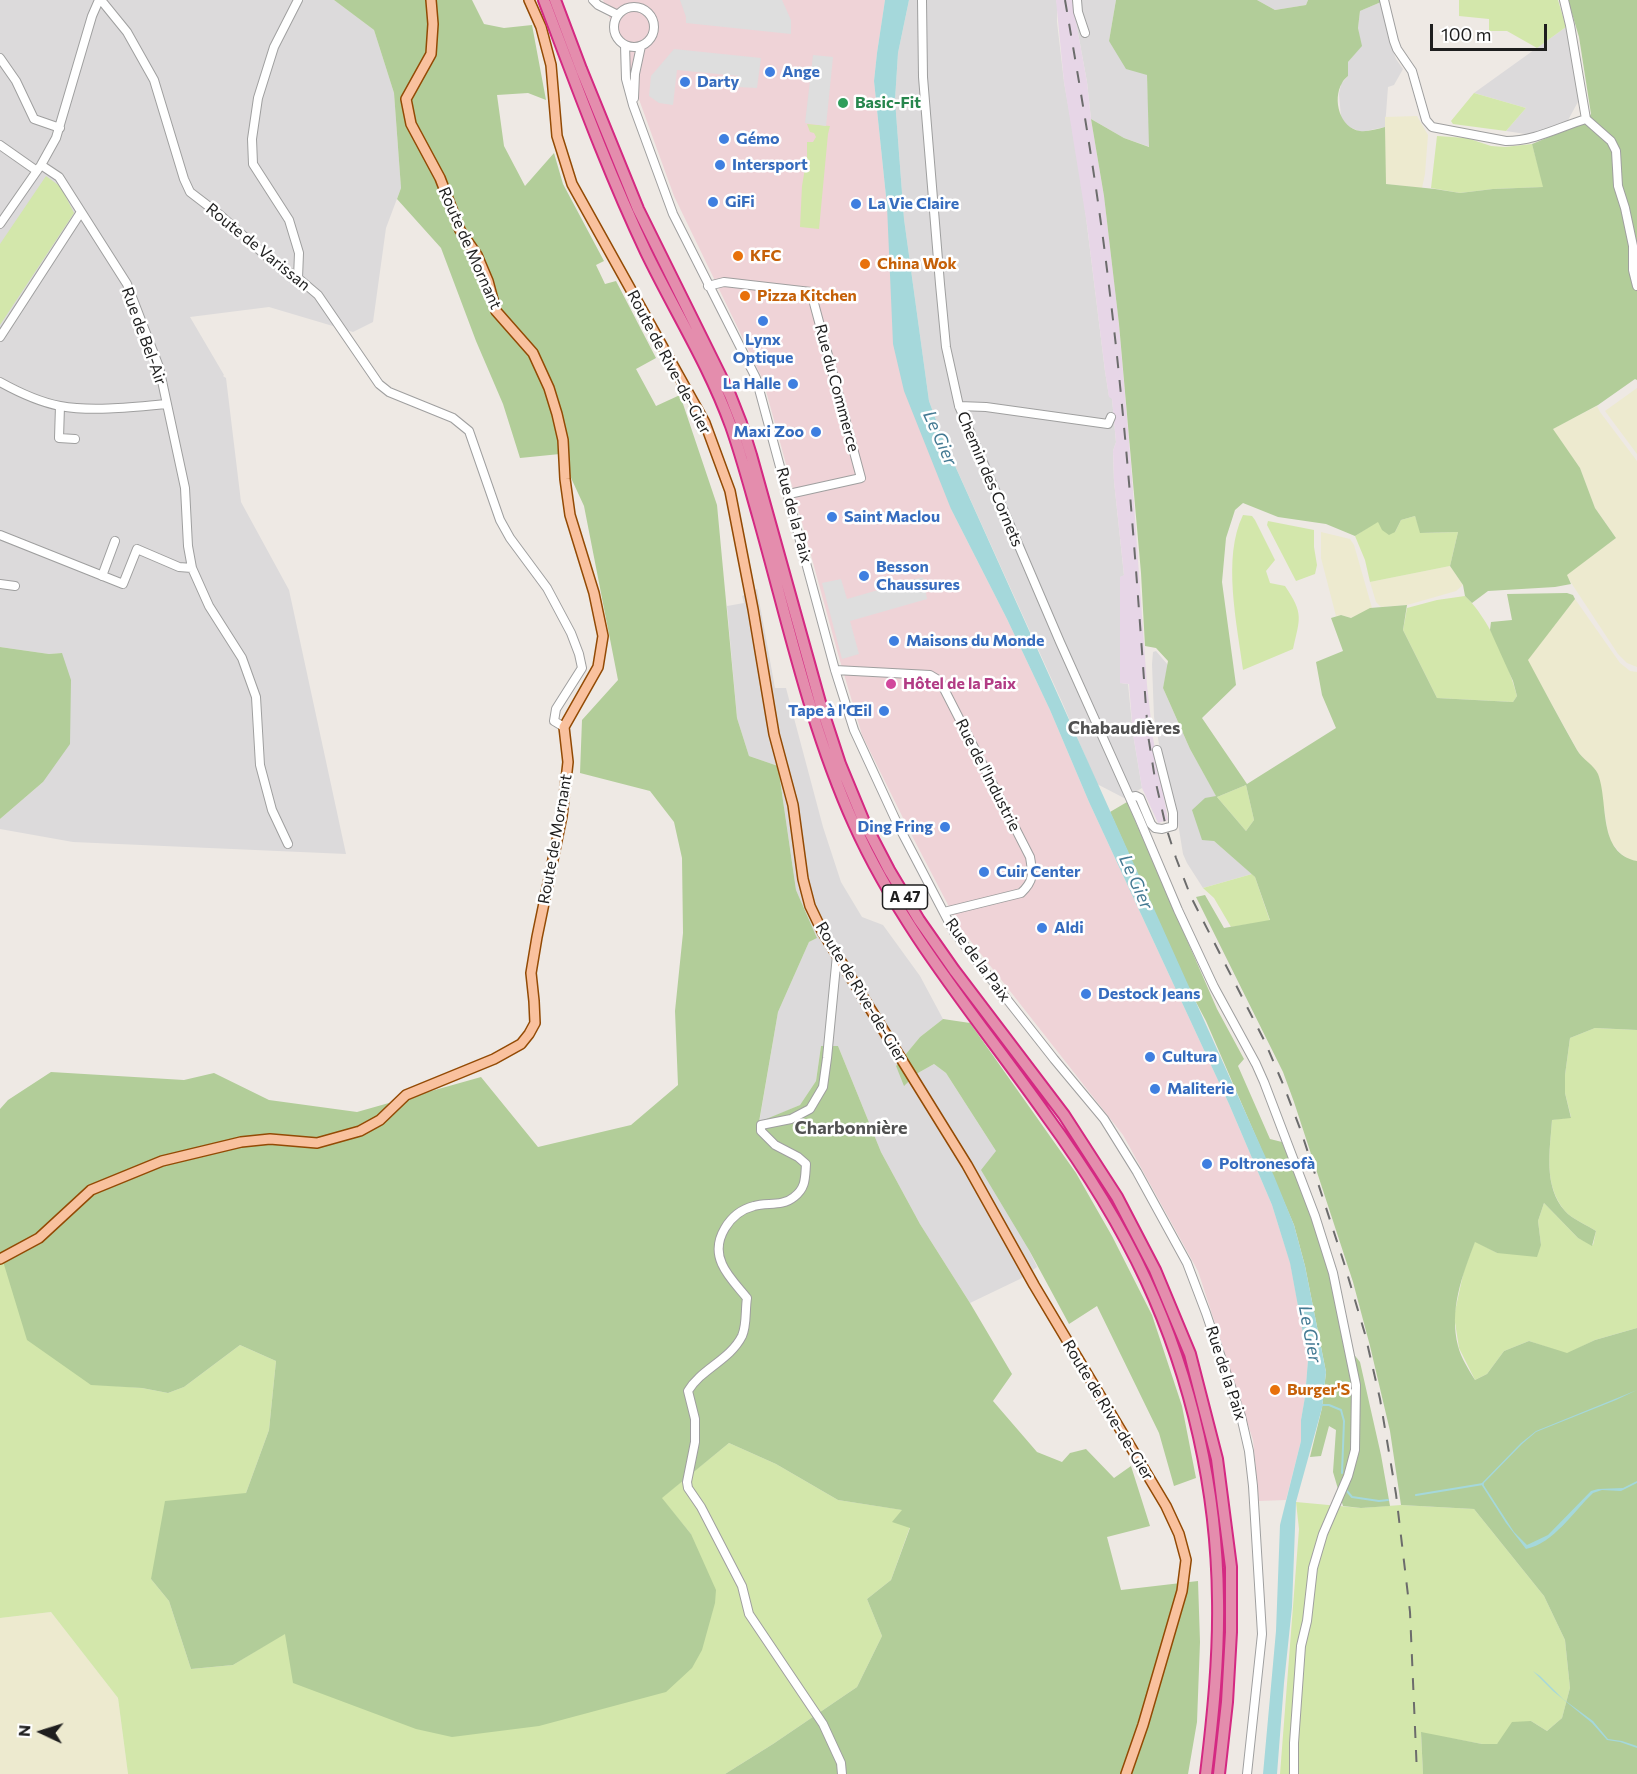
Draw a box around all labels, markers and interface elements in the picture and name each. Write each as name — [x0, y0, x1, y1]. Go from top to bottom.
scale bar — [1433, 12, 1550, 50]
text: 100 m — [1441, 23, 1491, 45]
place label: Ange — [782, 62, 820, 82]
marker: Ange — [763, 65, 777, 79]
place label: Darty — [697, 72, 739, 92]
marker: Darty — [678, 75, 692, 89]
place label: Basic-Fit — [855, 93, 921, 113]
marker: Basic-Fit — [836, 96, 850, 110]
place label: Gémo — [736, 129, 780, 149]
marker: Gémo — [717, 132, 731, 146]
place label: Intersport — [732, 155, 808, 175]
marker: Intersport — [713, 158, 727, 172]
street label: Route de Mornant — [434, 184, 506, 312]
place label: GiFi — [725, 192, 755, 212]
place label: La Vie Claire — [868, 194, 959, 214]
marker: GiFi — [706, 195, 720, 209]
marker: La Vie Claire — [849, 197, 863, 211]
street label: Route de Varissan — [202, 199, 314, 295]
place label: KFC — [750, 246, 781, 266]
marker: KFC — [731, 249, 745, 263]
place label: China Wok — [877, 254, 957, 274]
marker: China Wok — [858, 257, 872, 271]
street label: Rue de Bel-Air — [117, 284, 171, 388]
place label: Pizza Kitchen — [757, 286, 857, 306]
street label: Route de Rive-de-Gier — [623, 287, 715, 437]
marker: Pizza Kitchen — [738, 289, 752, 303]
marker: Lynx Optique — [756, 314, 770, 328]
street label: Rue du Commerce — [811, 322, 863, 454]
place label: Lynx Optique — [733, 330, 793, 368]
place label: La Halle — [723, 374, 781, 394]
marker: La Halle — [786, 377, 800, 391]
water label: Le Gier — [918, 407, 962, 469]
street label: Chemin des Cornets — [953, 408, 1027, 550]
place label: Maxi Zoo — [734, 422, 804, 442]
marker: Maxi Zoo — [809, 425, 823, 439]
street label: Rue de la Paix — [772, 465, 816, 565]
place label: Saint Maclou — [844, 507, 940, 527]
marker: Saint Maclou — [825, 510, 839, 524]
place label: Besson Chaussures — [876, 557, 960, 595]
marker: Besson Chaussures — [857, 569, 871, 583]
place label: Maisons du Monde — [906, 631, 1044, 651]
marker: Maisons du Monde — [887, 634, 901, 648]
place label: Hôtel de la Paix — [903, 674, 1016, 694]
marker: Hôtel de la Paix — [884, 677, 898, 691]
place label: Tape à l'Œil — [788, 701, 872, 721]
marker: Tape à l'Œil — [877, 704, 891, 718]
street label: Rue de l'Industrie — [951, 716, 1025, 834]
district label: Chabaudières — [1068, 717, 1180, 739]
street label: Route de Mornant — [534, 772, 576, 906]
place label: Ding Fring — [857, 817, 933, 837]
marker: Ding Fring — [938, 820, 952, 834]
water label: Le Gier — [1114, 851, 1158, 913]
place label: Cuir Center — [996, 862, 1081, 882]
marker: Cuir Center — [977, 865, 991, 879]
road number: A 47 — [882, 885, 928, 909]
street label: Rue de la Paix — [941, 915, 1015, 1005]
street label: Route de Rive-de-Gier — [811, 918, 911, 1066]
place label: Aldi — [1054, 918, 1084, 938]
marker: Aldi — [1035, 921, 1049, 935]
place label: Destock Jeans — [1098, 984, 1200, 1004]
marker: Destock Jeans — [1079, 987, 1093, 1001]
place label: Cultura — [1162, 1047, 1217, 1067]
marker: Cultura — [1143, 1050, 1157, 1064]
place label: Maliterie — [1167, 1079, 1234, 1099]
marker: Maliterie — [1148, 1082, 1162, 1096]
district label: Charbonnière — [794, 1117, 908, 1139]
place label: Poltronesofà — [1219, 1154, 1315, 1174]
marker: Poltronesofà — [1200, 1157, 1214, 1171]
water label: Le Gier — [1294, 1304, 1326, 1364]
street label: Rue de la Paix — [1202, 1323, 1250, 1423]
street label: Route de Rive-de-Gier — [1058, 1336, 1158, 1484]
place label: Burger'S — [1287, 1380, 1350, 1400]
marker: Burger'S — [1268, 1383, 1282, 1397]
north arrow — [12, 1702, 72, 1762]
text: N — [14, 1724, 33, 1737]

